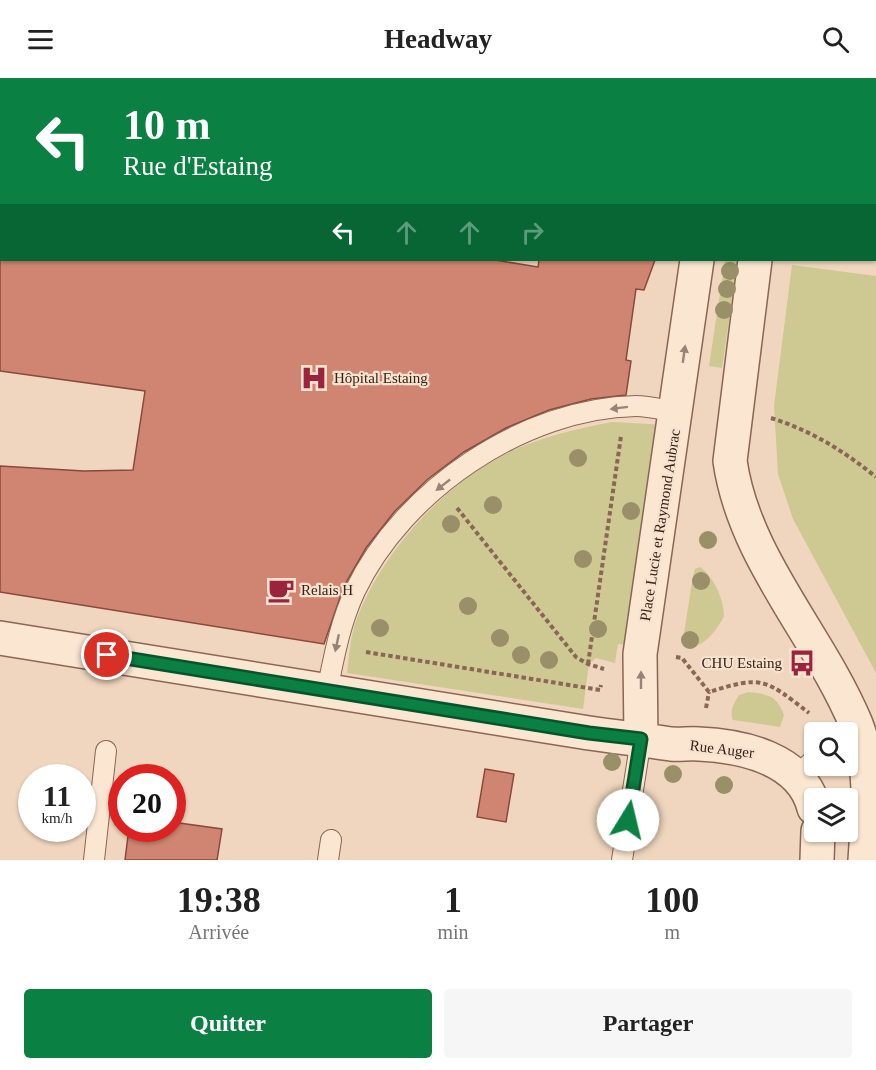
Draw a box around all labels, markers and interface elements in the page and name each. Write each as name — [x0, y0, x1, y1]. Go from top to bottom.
icon: menu — [24, 23, 57, 56]
icon: search — [819, 23, 852, 56]
text: Headway — [384, 24, 492, 54]
icon: left — [24, 102, 102, 180]
text: 10 m — [123, 102, 211, 148]
text: Rue d'Estaing — [123, 151, 273, 181]
icon: left — [327, 216, 360, 249]
icon: ahead — [390, 216, 423, 249]
icon: ahead — [453, 216, 486, 249]
icon: right — [516, 216, 549, 249]
one-way arrow — [679, 345, 688, 364]
hospital icon: Hôpital Estaing — [299, 363, 329, 393]
place label: Hôpital Estaing — [334, 370, 428, 386]
one-way arrow — [609, 403, 628, 413]
street label: Place Lucie et Raymond Aubrac — [637, 428, 683, 622]
one-way arrow — [435, 478, 451, 491]
cafe icon: Relais H — [266, 575, 296, 605]
place label: Relais H — [301, 582, 353, 598]
pin — [81, 629, 132, 680]
one-way arrow — [331, 634, 341, 652]
icon: arrive — [90, 638, 123, 671]
bus stop icon: CHU Estaing — [787, 648, 817, 678]
place label: CHU Estaing — [702, 655, 782, 671]
one-way arrow — [636, 671, 646, 690]
map controls — [804, 722, 858, 842]
button: search — [804, 722, 858, 776]
street label: Rue Auger — [689, 737, 755, 761]
speed limit sign: 20 — [108, 764, 186, 842]
text: 11 — [43, 779, 71, 812]
position arrow — [596, 788, 660, 852]
button: layers — [804, 788, 858, 842]
text: km/h — [42, 810, 72, 826]
text: 19:38 — [177, 880, 261, 920]
text: 1 — [444, 880, 462, 920]
text: 100 — [645, 880, 699, 920]
text: Arrivée — [188, 921, 249, 943]
text: min — [437, 921, 469, 943]
text: m — [665, 921, 680, 943]
button: Quitter — [24, 989, 432, 1058]
button: Partager — [444, 989, 852, 1058]

